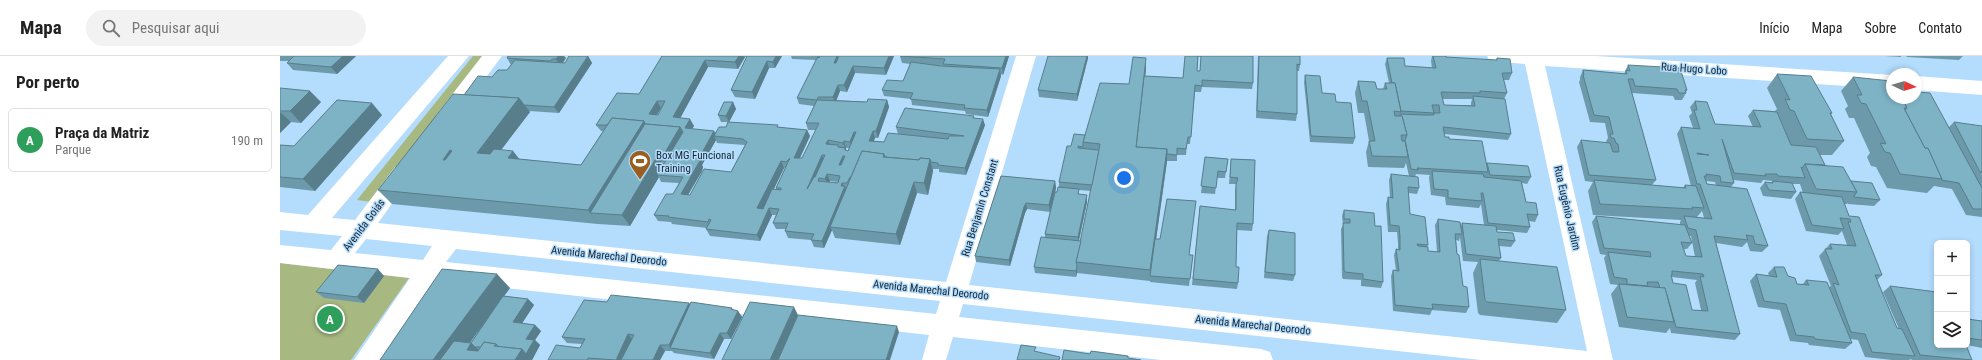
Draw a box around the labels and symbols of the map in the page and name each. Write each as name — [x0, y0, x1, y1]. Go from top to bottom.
street label: Rua Hugo Lobo — [1660, 60, 1728, 78]
north arrow — [1886, 68, 1922, 104]
sports icon: Box MG Funcional Training — [627, 148, 653, 181]
place label: Box MG Funcional Training — [656, 149, 734, 175]
street label: Rua Benjamin Constant — [959, 158, 1001, 258]
street label: Rua Eugênio Jardim — [1551, 165, 1583, 251]
your location — [1114, 168, 1134, 188]
street label: Avenida Goiás — [340, 196, 388, 254]
street label: Avenida Marechal Deorodo — [550, 243, 668, 269]
street label: Avenida Marechal Deorodo — [872, 277, 990, 303]
pin: A — [317, 304, 343, 334]
street label: Avenida Marechal Deorodo — [1194, 312, 1312, 338]

